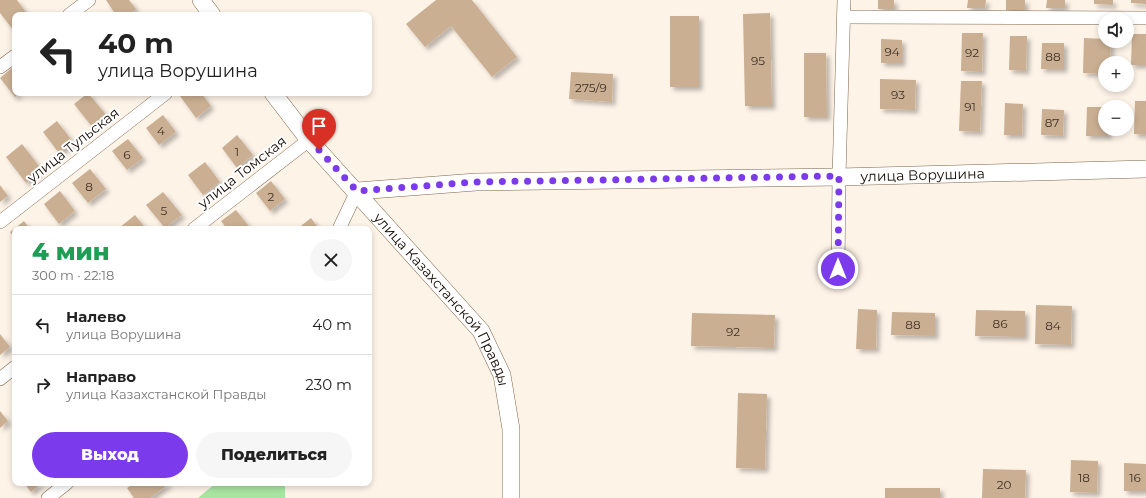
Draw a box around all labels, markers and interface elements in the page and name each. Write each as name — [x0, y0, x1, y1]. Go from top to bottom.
map controls — [1098, 12, 1134, 136]
button: sound — [1098, 12, 1134, 48]
text: 40 m — [98, 26, 174, 60]
icon: left — [32, 28, 84, 80]
house number: 94 — [884, 44, 900, 59]
house number: 92 — [965, 45, 979, 60]
house number: 88 — [1045, 49, 1061, 64]
house number: 95 — [751, 53, 765, 68]
button: + — [1098, 56, 1134, 92]
text: улица Ворушина — [98, 60, 258, 82]
house number: 275/9 — [575, 80, 607, 95]
house number: 93 — [891, 87, 905, 102]
house number: 91 — [964, 99, 976, 114]
button: − — [1098, 100, 1134, 136]
street label: улица Тульская — [23, 103, 123, 187]
pin — [302, 109, 336, 150]
icon: arrive — [308, 115, 330, 137]
house number: 87 — [1045, 115, 1059, 130]
house number: 4 — [157, 123, 165, 138]
street label: улица Томская — [193, 132, 290, 213]
house number: 1 — [235, 144, 239, 159]
house number: 6 — [123, 147, 131, 162]
street label: улица Ворушина — [859, 164, 985, 185]
house number: 8 — [85, 179, 93, 194]
house number: 2 — [268, 189, 275, 204]
house number: 5 — [161, 203, 168, 218]
street label: улица Казахстанской Правды — [369, 208, 513, 387]
text: 4 мин — [32, 237, 110, 266]
button: close — [310, 239, 352, 281]
position arrow — [817, 248, 859, 290]
text: 300 m · 22:18 — [32, 267, 114, 283]
text: Налево — [66, 307, 126, 326]
icon: left — [32, 314, 54, 336]
text: 40 m — [312, 315, 352, 334]
house number: 86 — [993, 316, 1007, 331]
house number: 88 — [905, 317, 921, 332]
house number: 84 — [1045, 318, 1061, 333]
house number: 92 — [726, 324, 740, 339]
text: улица Ворушина — [66, 326, 181, 342]
text: Направо — [66, 367, 136, 386]
icon: right — [32, 374, 54, 396]
text: 230 m — [305, 375, 352, 394]
text: улица Казахстанской Правды — [66, 386, 266, 402]
button: Выход — [32, 432, 188, 478]
button: Поделиться — [196, 432, 352, 478]
house number: 18 — [1078, 470, 1090, 485]
house number: 16 — [1129, 470, 1141, 485]
house number: 20 — [997, 477, 1011, 492]

